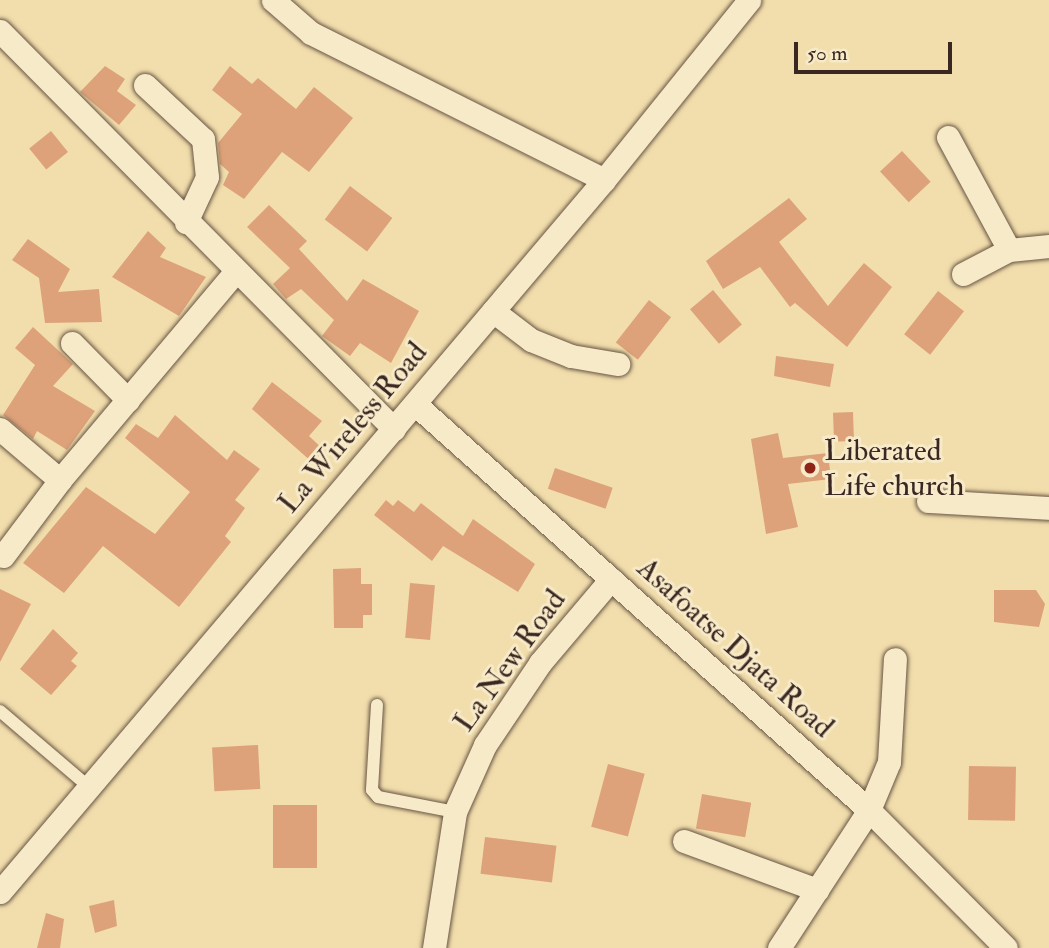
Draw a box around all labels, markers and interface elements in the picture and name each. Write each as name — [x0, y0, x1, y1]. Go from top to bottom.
scale bar — [797, 28, 954, 72]
text: 50 m — [807, 40, 848, 67]
street label: La Wireless Road — [271, 335, 435, 521]
place label: Liberated Life church — [824, 433, 964, 504]
marker: Liberated Life church — [802, 460, 818, 476]
street label: Asafoatse Djata Road — [629, 550, 841, 746]
street label: La New Road — [446, 583, 574, 739]

